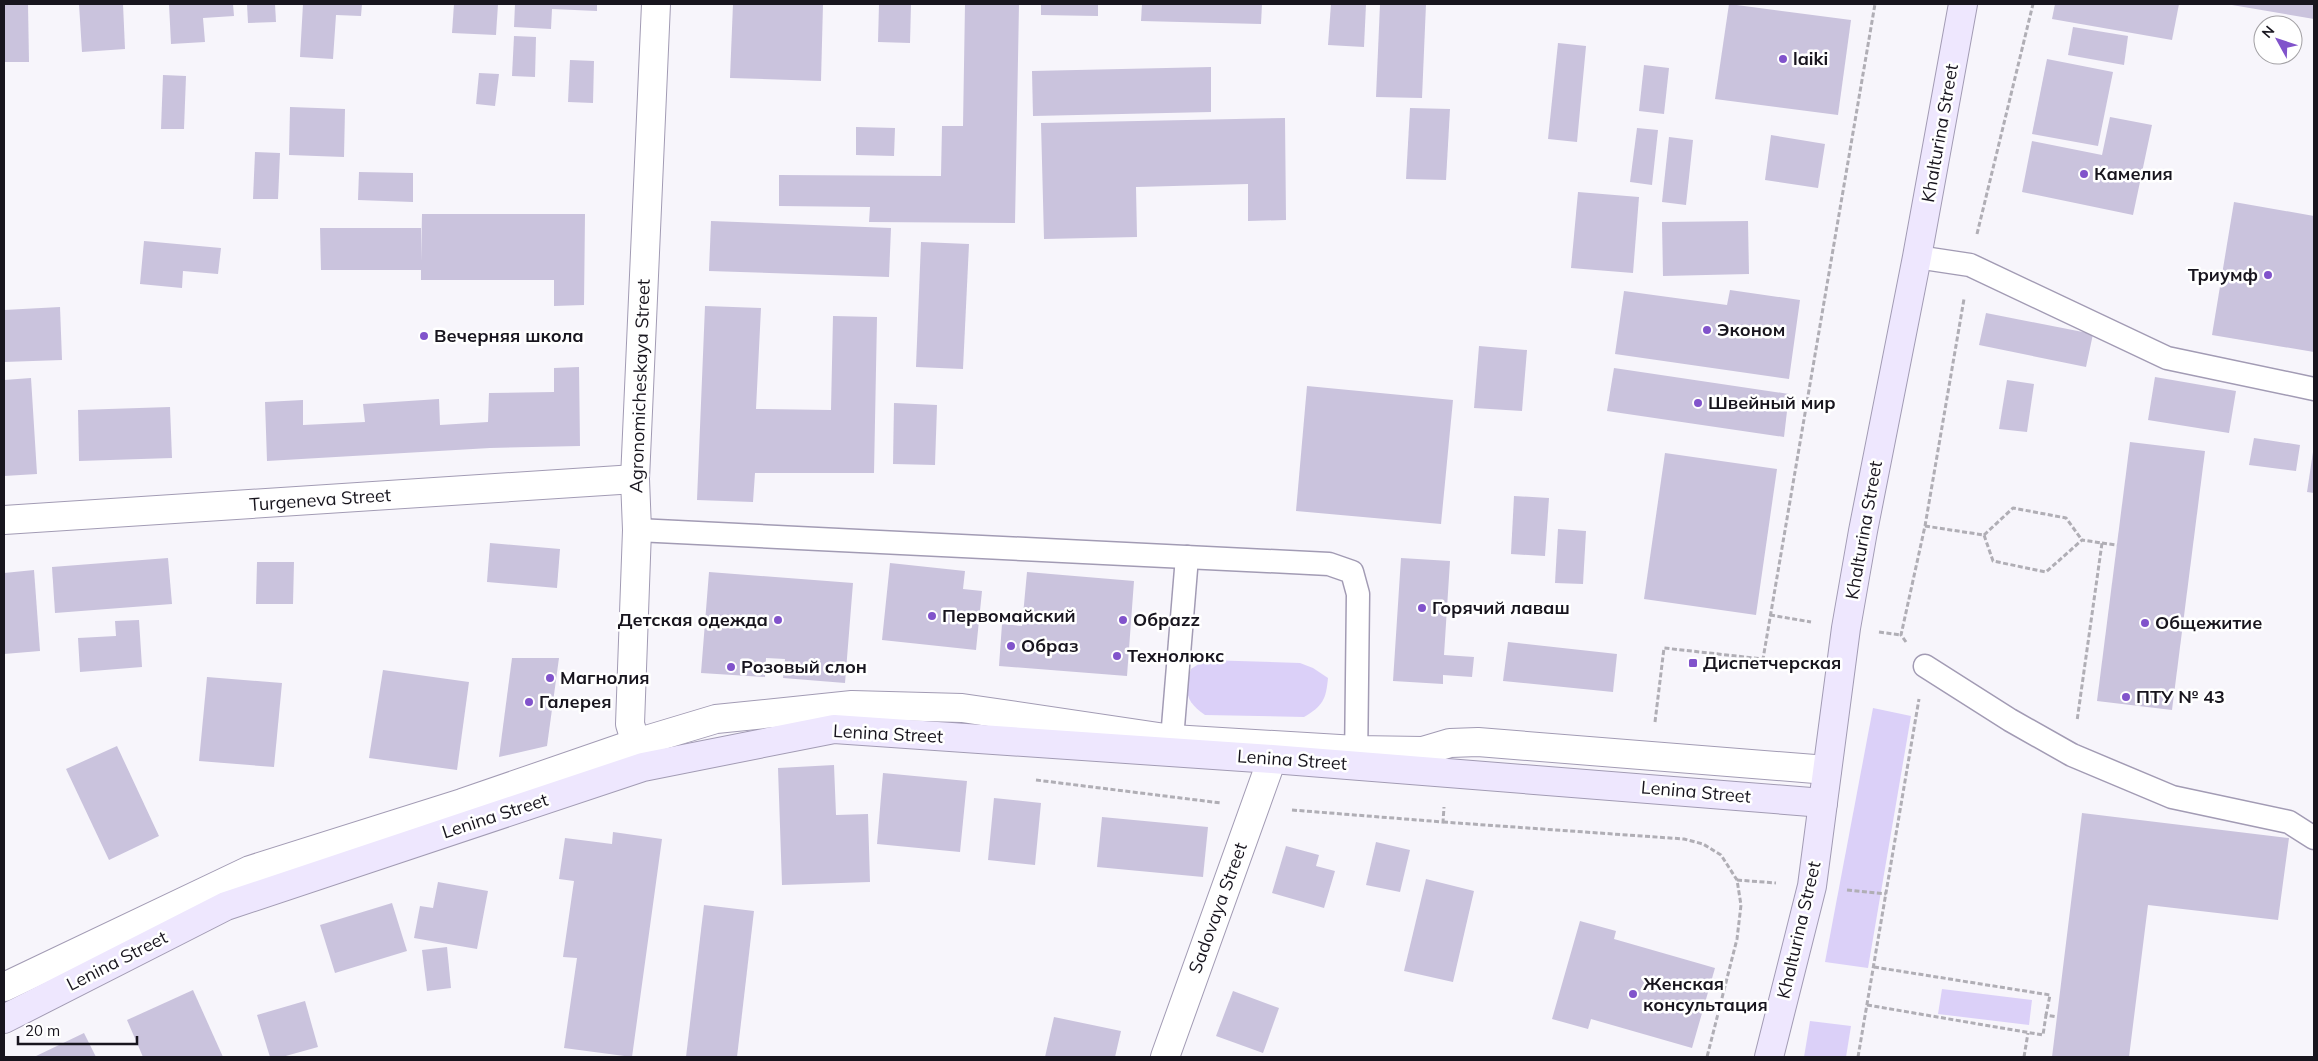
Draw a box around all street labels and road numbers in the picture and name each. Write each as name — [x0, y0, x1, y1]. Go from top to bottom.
street label: Khalturina Street — [1916, 62, 1963, 204]
street label: Agronomicheskaya Street — [624, 278, 655, 493]
street label: Khalturina Street — [1840, 459, 1887, 601]
street label: Turgeneva Street — [248, 483, 392, 516]
street label: Lenina Street — [832, 719, 944, 748]
street label: Lenina Street — [1236, 744, 1348, 775]
street label: Lenina Street — [1640, 775, 1752, 808]
street label: Lenina Street — [439, 788, 551, 843]
street label: Sadovaya Street — [1183, 839, 1252, 976]
street label: Khalturina Street — [1772, 859, 1826, 1001]
street label: Lenina Street — [62, 925, 171, 996]

